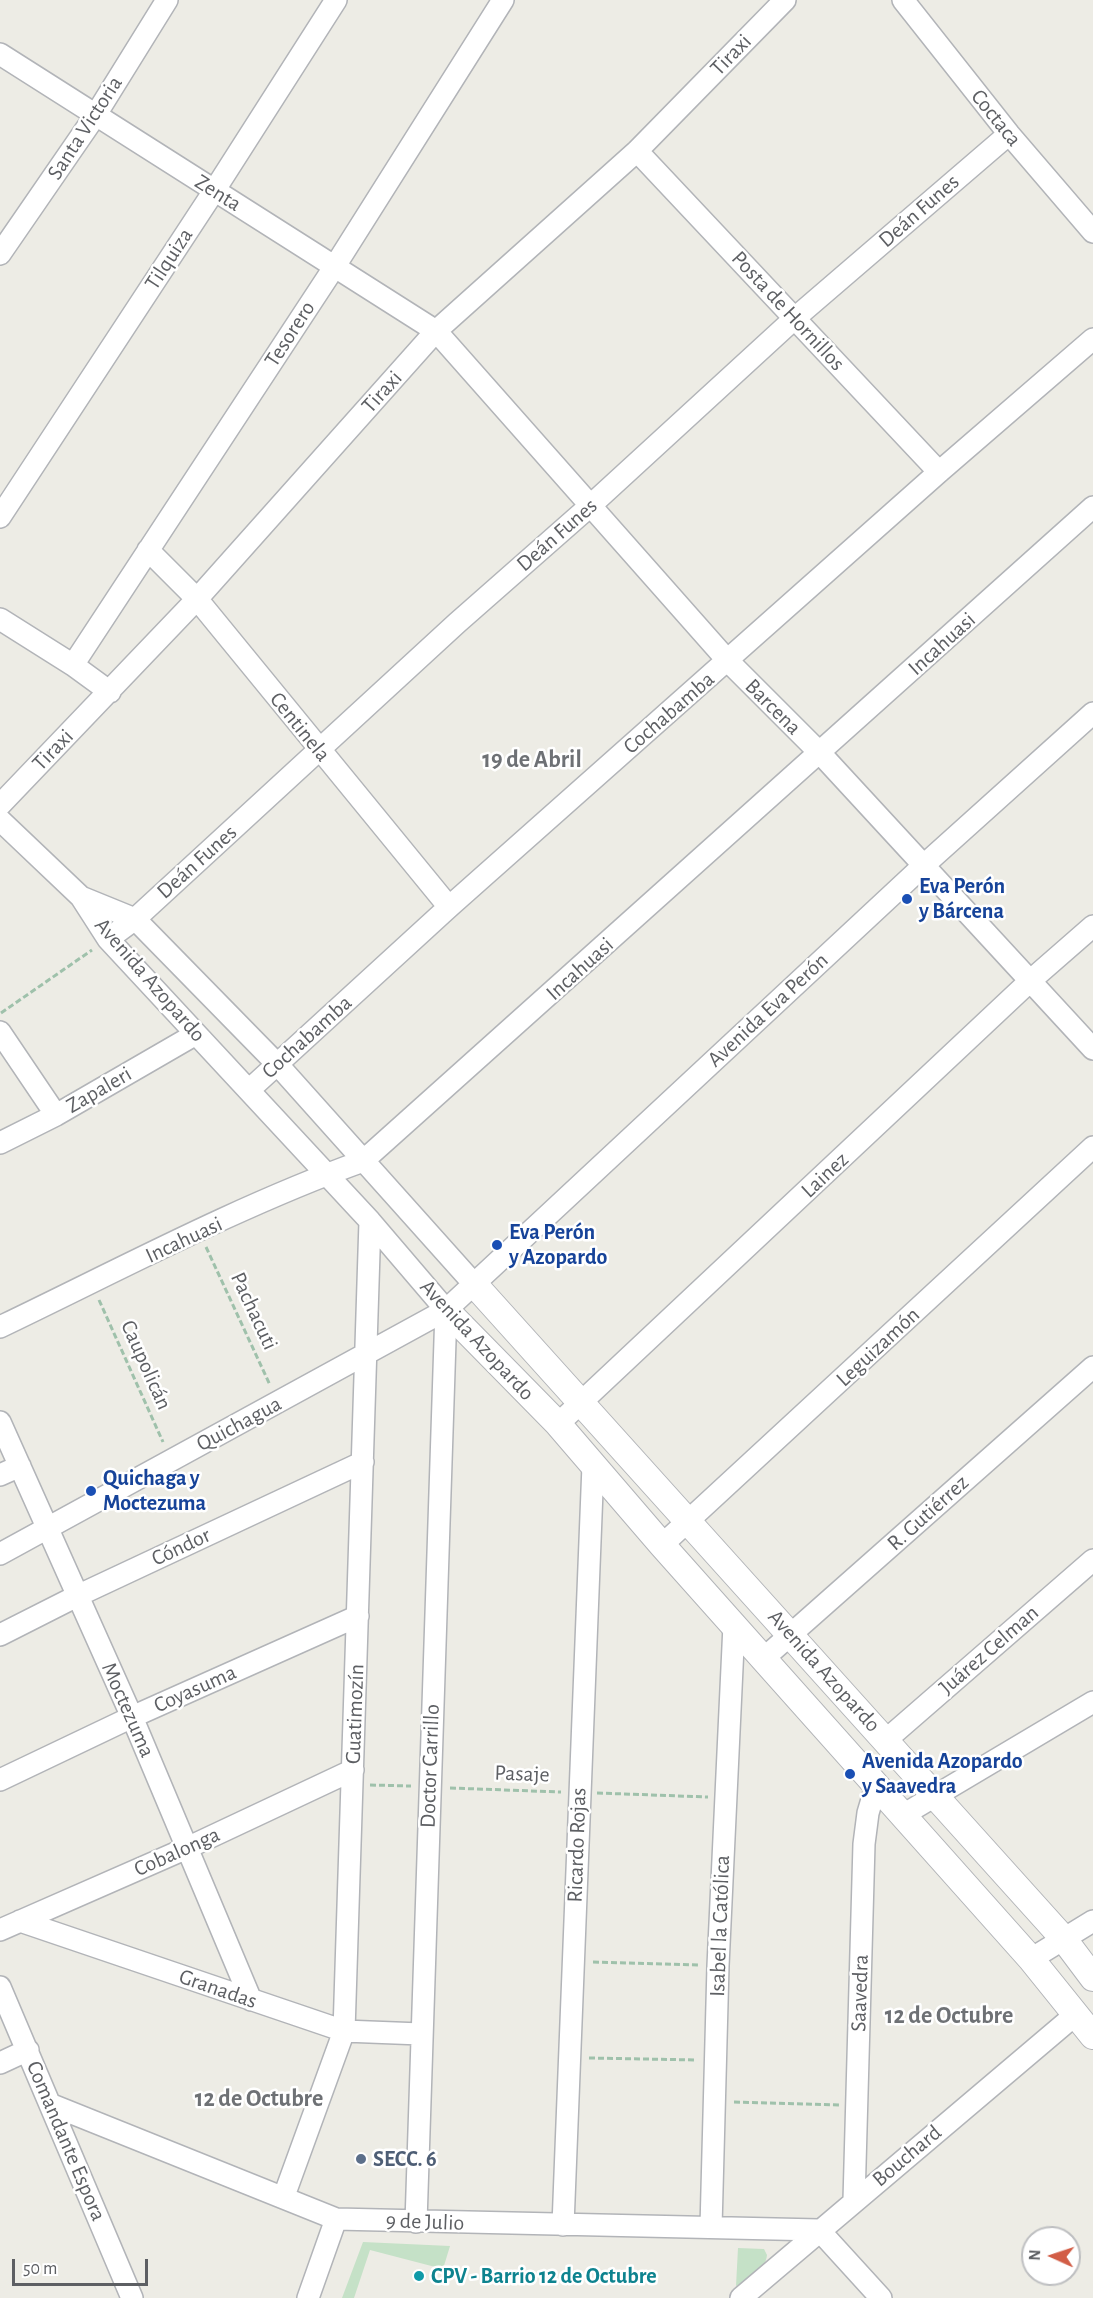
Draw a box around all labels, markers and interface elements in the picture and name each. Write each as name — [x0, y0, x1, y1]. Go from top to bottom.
street label: Tiraxi — [705, 29, 757, 81]
street label: Santa Victoria — [42, 71, 128, 185]
street label: Coctaca — [965, 84, 1027, 152]
street label: Zenta — [190, 169, 246, 217]
street label: Deán Funes — [873, 169, 965, 253]
street label: Tilquiza — [139, 223, 199, 295]
street label: Posta de Hornillos — [726, 246, 850, 376]
street label: Tesorero — [259, 296, 321, 372]
street label: Tiraxi — [356, 365, 408, 419]
street label: Deán Funes — [511, 493, 603, 577]
street label: Incahuasi — [903, 607, 981, 681]
street label: Cochabamba — [618, 666, 720, 760]
street label: Barcena — [739, 673, 807, 741]
street label: Centinela — [264, 687, 336, 767]
street label: Tiraxi — [27, 724, 79, 776]
district label: 19 de Abril — [482, 746, 582, 774]
street label: Deán Funes — [152, 819, 242, 905]
place label: Eva Perón y Bárcena — [919, 873, 1005, 924]
marker: Eva Perón y Bárcena — [900, 892, 914, 906]
street label: Avenida Azopardo — [89, 912, 211, 1048]
street label: Incahuasi — [541, 932, 619, 1006]
street label: Avenida Eva Perón — [702, 947, 834, 1073]
street label: Cochabamba — [256, 990, 358, 1084]
street label: Zapaleri — [62, 1061, 136, 1119]
street label: Lainez — [796, 1147, 854, 1203]
street label: Incahuasi — [141, 1211, 227, 1269]
place label: Eva Perón y Azopardo — [509, 1219, 607, 1270]
marker: Eva Perón y Azopardo — [490, 1238, 504, 1252]
street label: Pachacuti — [224, 1268, 284, 1354]
street label: Avenida Azopardo — [414, 1274, 540, 1406]
street label: Leguizamón — [831, 1302, 925, 1392]
street label: Caupolicán — [115, 1316, 177, 1414]
street label: Quichagua — [192, 1391, 286, 1457]
place label: Quichaga y Moctezuma — [103, 1465, 206, 1516]
street label: R. Gutiérrez — [882, 1469, 974, 1557]
marker: Quichaga y Moctezuma — [84, 1484, 98, 1498]
street label: Cóndor — [147, 1522, 215, 1572]
street label: Juárez Celman — [934, 1600, 1044, 1700]
street label: Avenida Azopardo — [762, 1604, 886, 1738]
street label: Moctezuma — [95, 1659, 161, 1761]
street label: Coyasuma — [150, 1659, 240, 1719]
street label: Guatimozín — [340, 1663, 370, 1765]
street label: Doctor Carrillo — [415, 1704, 445, 1828]
place label: Avenida Azopardo y Saavedra — [862, 1748, 1023, 1800]
street label: Pasaje — [494, 1760, 550, 1788]
marker: Avenida Azopardo y Saavedra — [843, 1767, 857, 1781]
street label: Ricardo Rojas — [562, 1787, 592, 1903]
street label: Cobalonga — [130, 1821, 224, 1883]
street label: Isabel la Católica — [704, 1855, 736, 1997]
street label: Saavedra — [845, 1954, 875, 2032]
street label: Granadas — [176, 1963, 260, 2015]
district label: 12 de Octubre — [885, 2002, 1013, 2030]
street label: Comandante Espora — [20, 2057, 112, 2225]
district label: 12 de Octubre — [195, 2085, 323, 2113]
street label: Bouchard — [867, 2120, 947, 2192]
place label: SECC. 6 — [373, 2146, 437, 2172]
marker: SECC. 6 — [354, 2152, 368, 2166]
street label: 9 de Julio — [385, 2207, 465, 2237]
north arrow — [1021, 2226, 1081, 2286]
scale bar — [15, 2247, 152, 2285]
text: N — [1027, 2249, 1043, 2261]
text: 50 m — [23, 2260, 57, 2278]
place label: CPV - Barrio 12 de Octubre — [431, 2263, 657, 2289]
marker: CPV - Barrio 12 de Octubre — [412, 2269, 426, 2283]

